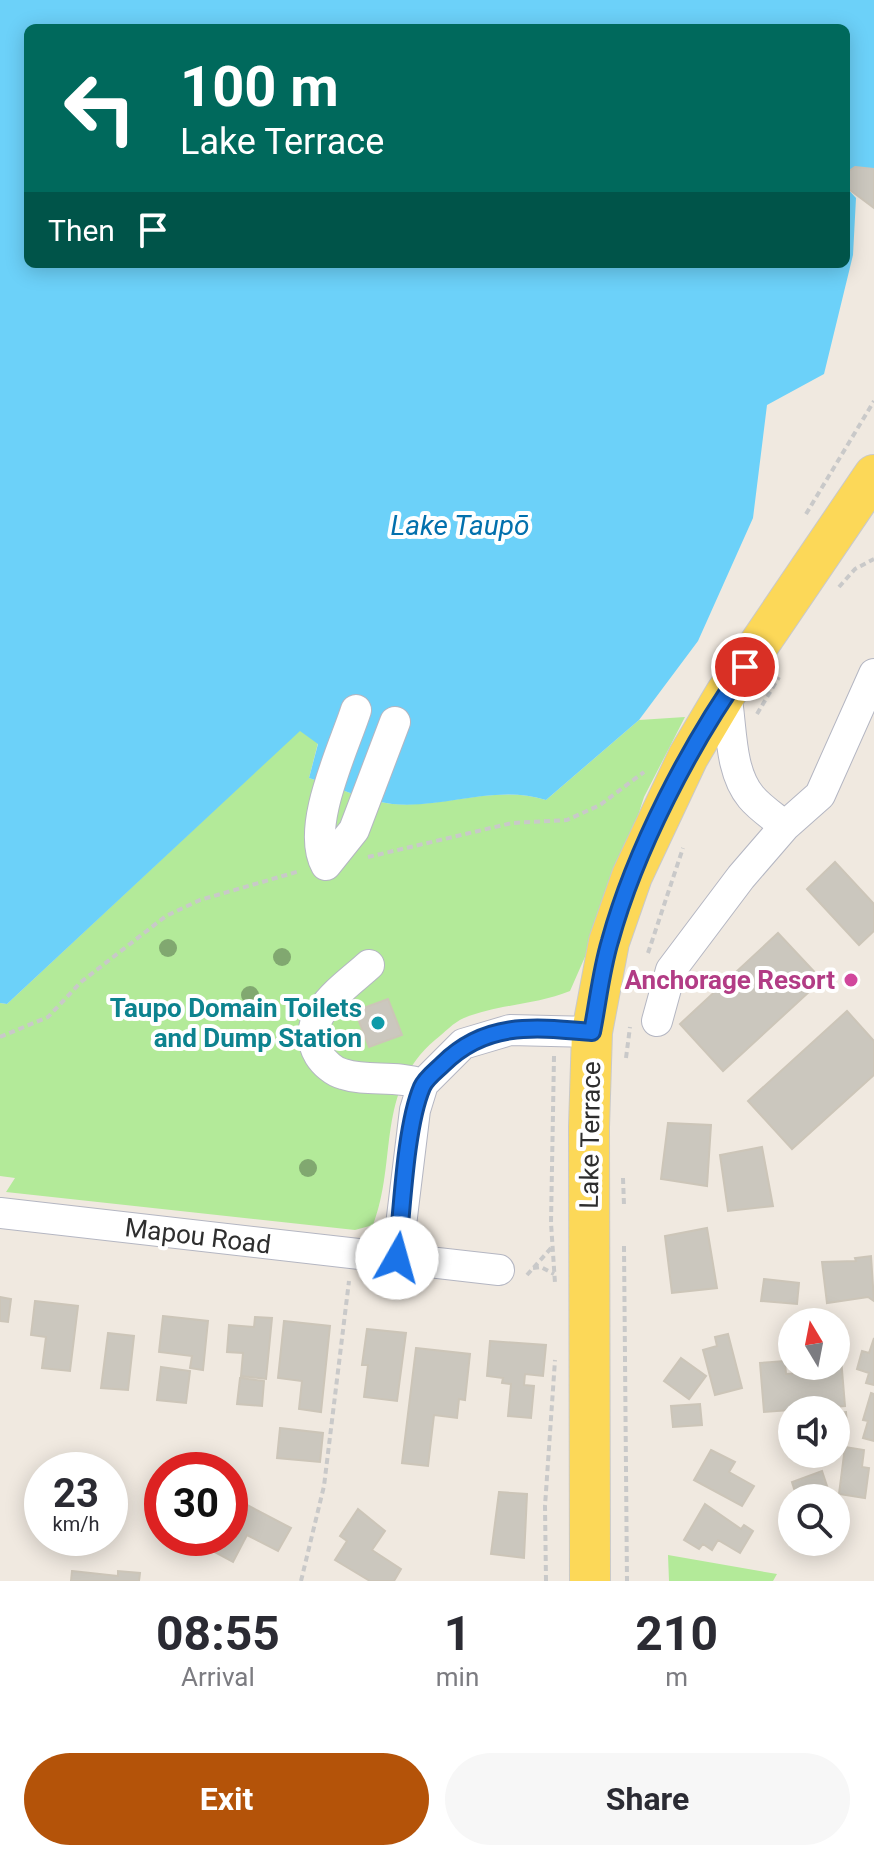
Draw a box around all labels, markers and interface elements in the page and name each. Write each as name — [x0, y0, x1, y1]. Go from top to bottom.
text: 100 m — [180, 54, 339, 120]
icon: left — [48, 56, 152, 160]
text: Lake Terrace — [180, 121, 384, 163]
icon: arrive — [131, 208, 175, 252]
text: Then — [48, 213, 115, 248]
water label: Lake Taupō — [391, 509, 529, 542]
pin — [711, 633, 779, 701]
icon: arrive — [723, 645, 767, 689]
place label: Anchorage Resort — [625, 965, 835, 995]
marker: Anchorage Resort — [842, 971, 860, 989]
place label: Taupo Domain Toilets and Dump Station — [110, 993, 362, 1053]
marker: Taupo Domain Toilets and Dump Station — [369, 1014, 387, 1032]
street label: Lake Terrace — [574, 1061, 606, 1209]
street label: Mapou Road — [123, 1212, 273, 1260]
position arrow — [355, 1216, 439, 1300]
north arrow — [778, 1308, 850, 1380]
map controls — [778, 1308, 850, 1556]
button: sound — [778, 1396, 850, 1468]
speed limit sign: 30 — [144, 1452, 248, 1556]
text: 23 — [53, 1470, 99, 1517]
button: search — [778, 1484, 850, 1556]
text: km/h — [53, 1512, 99, 1536]
text: 08:55 — [156, 1605, 280, 1662]
text: 1 — [444, 1605, 471, 1662]
text: 210 — [635, 1605, 718, 1662]
text: Arrival — [181, 1662, 255, 1692]
text: min — [436, 1662, 479, 1692]
text: m — [665, 1662, 688, 1692]
button: Exit — [24, 1753, 429, 1845]
button: Share — [445, 1753, 850, 1845]

